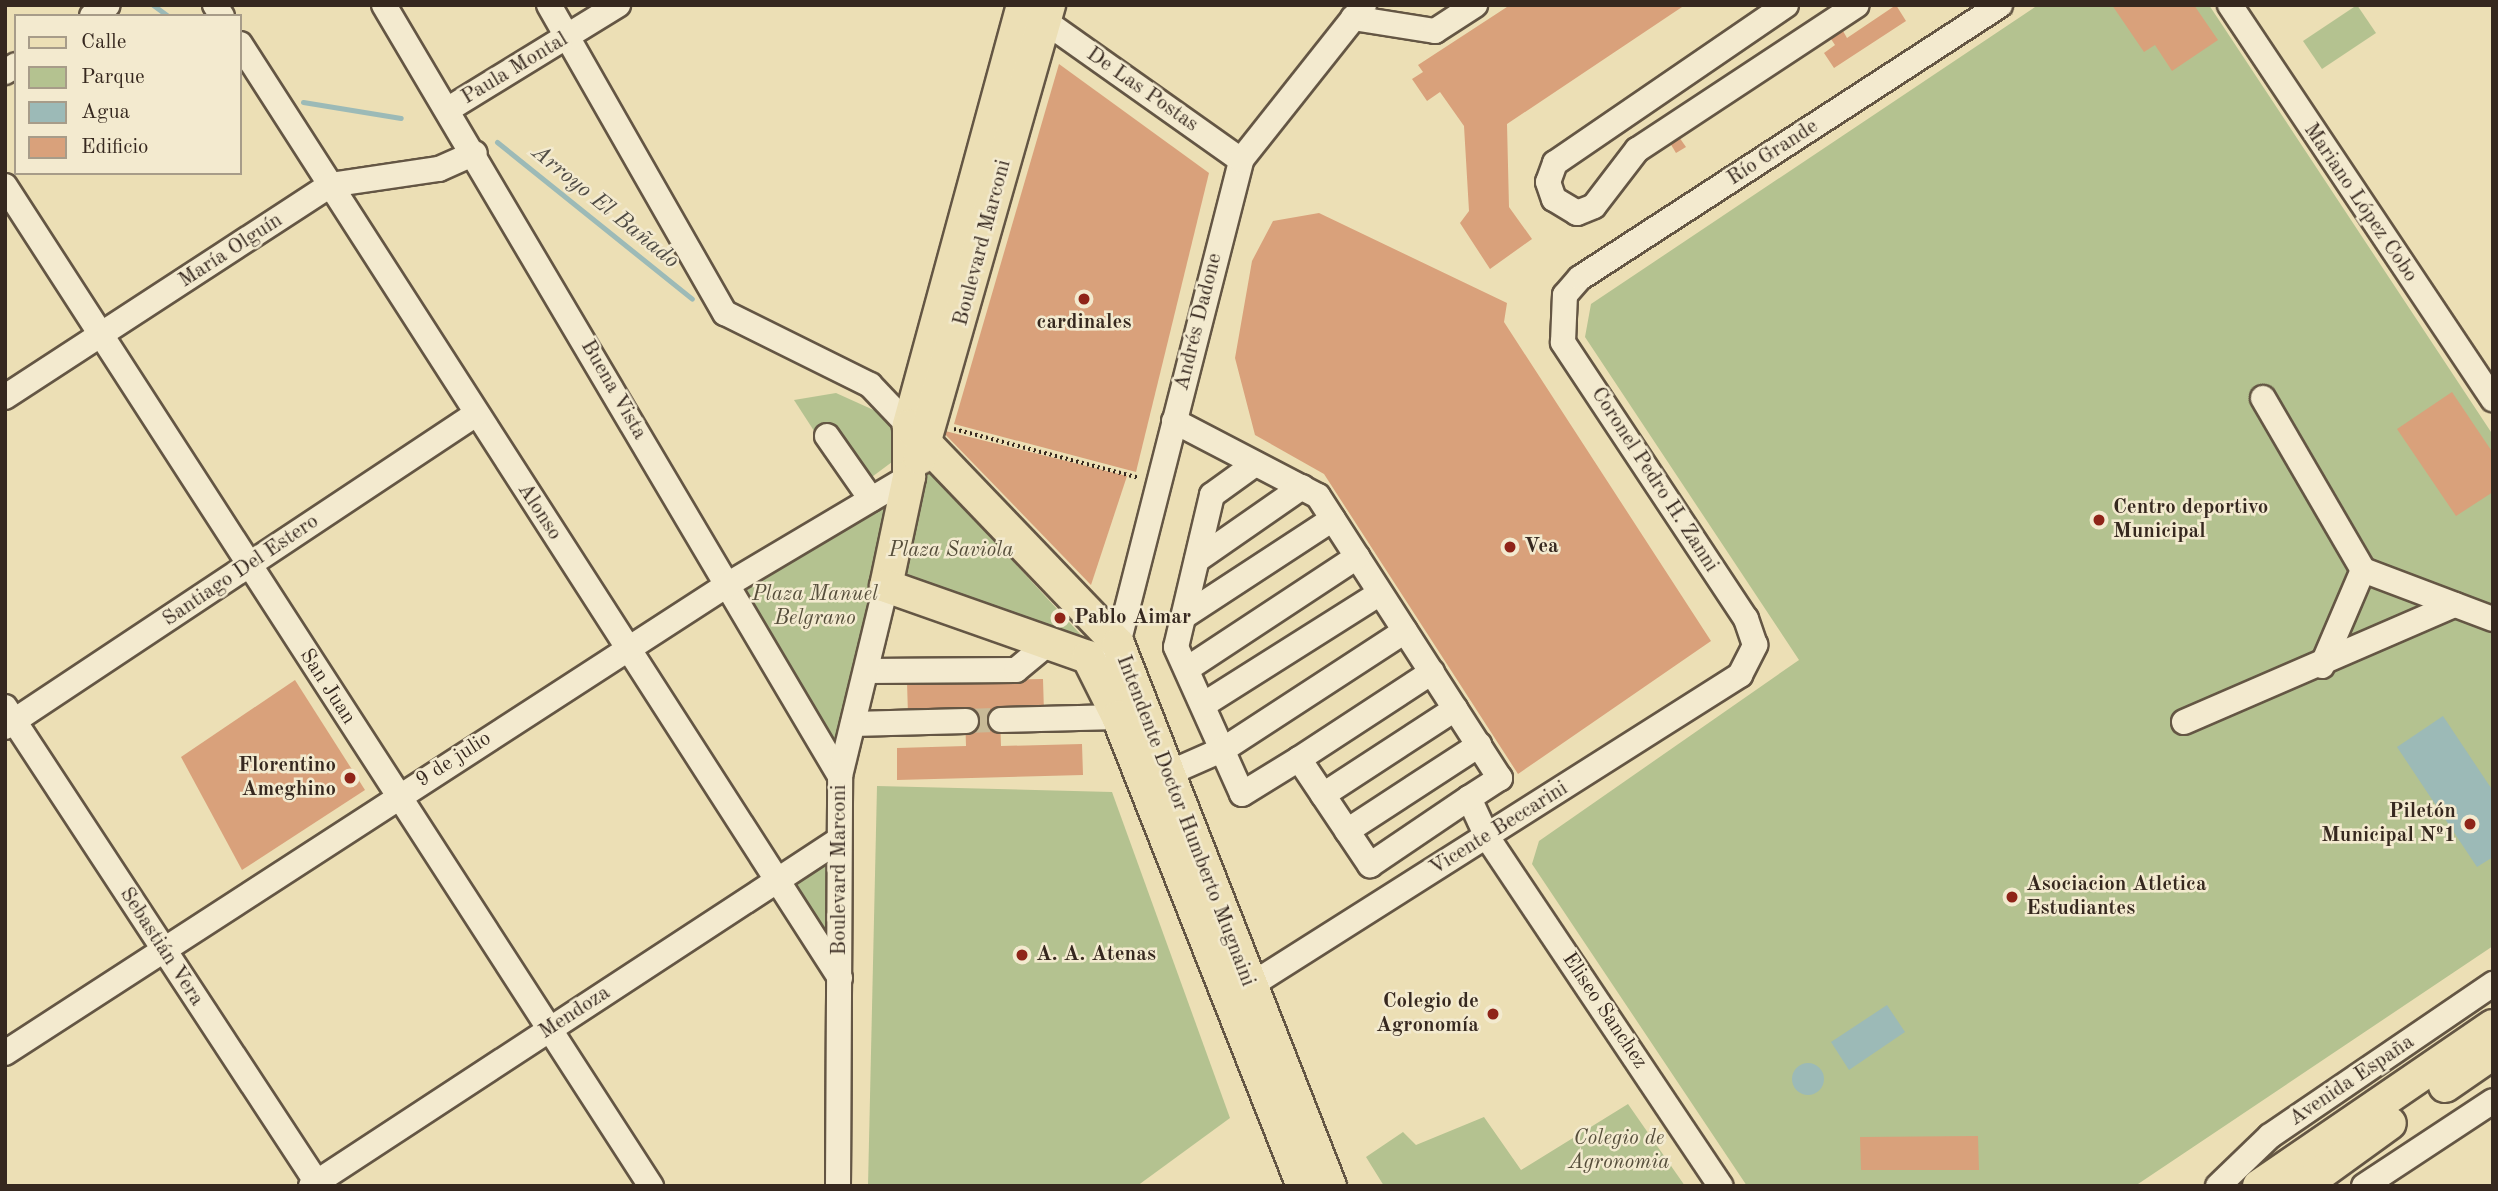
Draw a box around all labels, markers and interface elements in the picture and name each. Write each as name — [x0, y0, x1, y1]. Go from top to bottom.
legend — [14, 14, 242, 175]
street label: Paula Montal — [457, 27, 573, 111]
text: Calle — [81, 32, 126, 53]
street label: De Las Postas — [1081, 42, 1203, 138]
text: Parque — [81, 67, 145, 88]
text: Agua — [81, 102, 130, 123]
street label: Río Grande — [1723, 114, 1823, 192]
street label: Mariano López Cobo — [2298, 119, 2422, 287]
text: Edificio — [81, 137, 149, 158]
water label: Arroyo El Bañado — [526, 139, 684, 275]
street label: Boulevard Marconi — [949, 157, 1017, 329]
street label: María Olguín — [174, 208, 288, 294]
street label: Andrés Dadone — [1170, 251, 1228, 393]
marker: cardinales — [1076, 291, 1092, 307]
place label: cardinales — [1037, 310, 1131, 336]
street label: Buena Vista — [574, 336, 652, 444]
street label: Coronel Pedro H. Zanni — [1585, 383, 1723, 577]
street label: Alonso — [511, 479, 567, 545]
place label: Centro deportivo Municipal — [2113, 495, 2268, 545]
street label: Santiago Del Estero — [158, 509, 324, 633]
marker: Centro deportivo Municipal — [2091, 512, 2107, 528]
place label: Vea — [1524, 534, 1559, 560]
park label: Plaza Saviola — [888, 538, 1014, 564]
marker: Vea — [1502, 539, 1518, 555]
park label: Plaza Manuel Belgrano — [752, 582, 878, 632]
place label: Pablo Aimar — [1074, 605, 1191, 631]
marker: Pablo Aimar — [1052, 610, 1068, 626]
street label: San Juan — [293, 645, 361, 729]
street label: Intendente Doctor Humberto Mugnaini — [1110, 652, 1260, 990]
street label: 9 de julio — [412, 726, 496, 794]
place label: Florentino Ameghino — [238, 753, 336, 803]
marker: Florentino Ameghino — [342, 770, 358, 786]
street label: Vicente Beccarini — [1425, 776, 1573, 882]
street label: Boulevard Marconi — [827, 785, 853, 955]
place label: Piletón Municipal Nº1 — [2321, 799, 2456, 849]
marker: Piletón Municipal Nº1 — [2462, 816, 2478, 832]
place label: Asociacion Atletica Estudiantes — [2026, 872, 2207, 922]
street label: Sebastián Vera — [113, 883, 209, 1011]
marker: Asociacion Atletica Estudiantes — [2004, 889, 2020, 905]
place label: A. A. Atenas — [1036, 942, 1156, 968]
marker: A. A. Atenas — [1014, 947, 1030, 963]
street label: Eliseo Sanchez — [1556, 948, 1652, 1074]
street label: Mendoza — [535, 981, 615, 1045]
place label: Colegio de Agronomía — [1376, 989, 1479, 1039]
marker: Colegio de Agronomía — [1485, 1006, 1501, 1022]
street label: Avenida España — [2285, 1030, 2419, 1132]
park label: Colegio de Agronomia — [1568, 1126, 1670, 1176]

